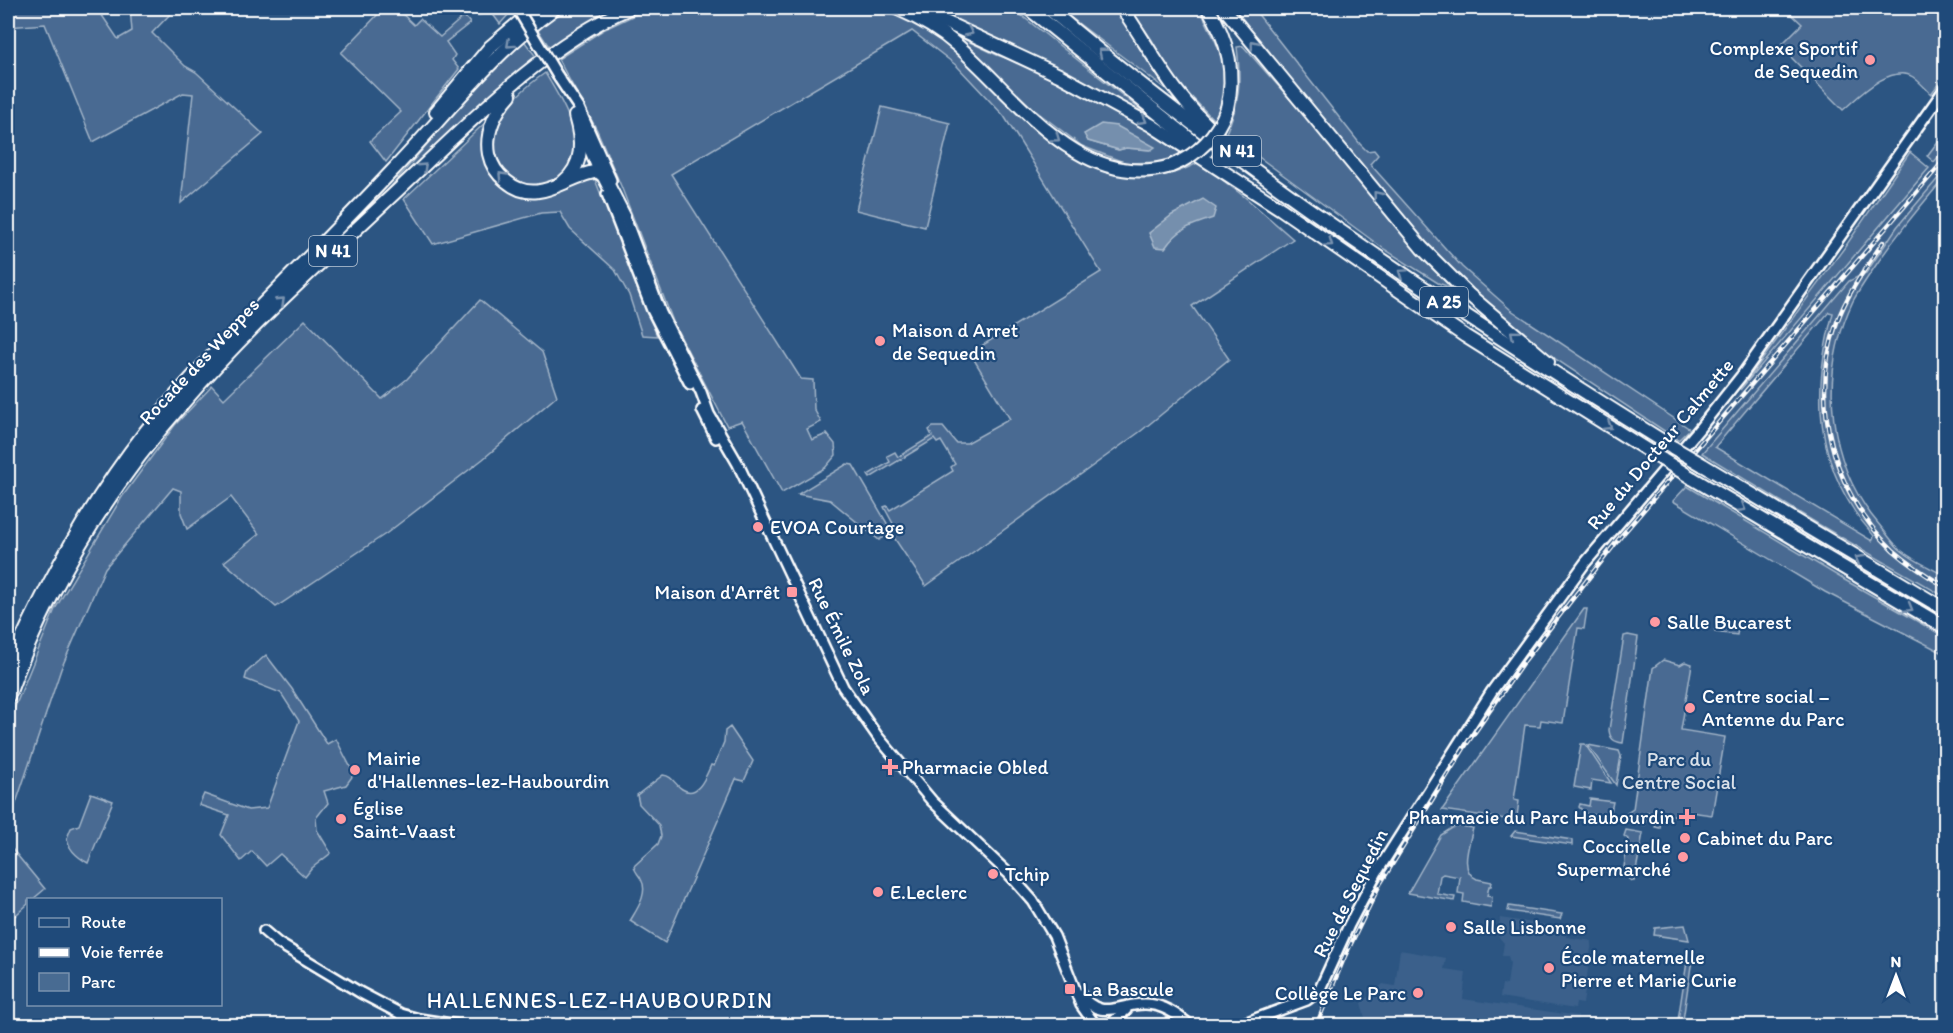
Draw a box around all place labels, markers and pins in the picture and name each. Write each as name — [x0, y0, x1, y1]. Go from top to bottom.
place label: Complexe Sportif de Sequedin — [1710, 36, 1858, 83]
marker: Complexe Sportif de Sequedin — [1863, 53, 1877, 67]
place label: Maison d Arret de Sequedin — [892, 318, 1018, 365]
marker: Maison d Arret de Sequedin — [873, 334, 887, 348]
place label: EVOA Courtage — [770, 515, 904, 539]
marker: EVOA Courtage — [751, 520, 765, 534]
place label: Maison d'Arrêt — [655, 580, 780, 604]
marker: Maison d'Arrêt — [785, 585, 799, 599]
place label: Salle Bucarest — [1667, 610, 1791, 634]
marker: Salle Bucarest — [1648, 615, 1662, 629]
place label: Centre social – Antenne du Parc — [1702, 684, 1845, 731]
marker: Centre social – Antenne du Parc — [1683, 701, 1697, 715]
place label: Mairie d'Hallennes-lez-Haubourdin — [367, 746, 609, 793]
place label: Pharmacie Obled — [902, 755, 1048, 779]
marker: Pharmacie Obled — [883, 760, 897, 774]
marker: Mairie d'Hallennes-lez-Haubourdin — [348, 763, 362, 777]
place label: Église Saint-Vaast — [353, 796, 456, 843]
place label: Pharmacie du Parc Haubourdin — [1408, 805, 1675, 829]
marker: Pharmacie du Parc Haubourdin — [1680, 810, 1694, 824]
marker: Église Saint-Vaast — [334, 812, 348, 826]
place label: Cabinet du Parc — [1697, 826, 1833, 850]
marker: Cabinet du Parc — [1678, 831, 1692, 845]
place label: Coccinelle Supermarché — [1557, 834, 1671, 881]
marker: Coccinelle Supermarché — [1676, 850, 1690, 864]
place label: Tchip — [1005, 862, 1050, 886]
marker: Tchip — [986, 867, 1000, 881]
place label: E.Leclerc — [890, 880, 967, 904]
marker: E.Leclerc — [871, 885, 885, 899]
place label: Salle Lisbonne — [1463, 915, 1586, 939]
marker: Salle Lisbonne — [1444, 920, 1458, 934]
place label: École maternelle Pierre et Marie Curie — [1561, 945, 1737, 992]
marker: École maternelle Pierre et Marie Curie — [1542, 961, 1556, 975]
place label: La Bascule — [1082, 977, 1174, 1001]
place label: Collège Le Parc — [1275, 981, 1406, 1005]
marker: La Bascule — [1063, 982, 1077, 996]
marker: Collège Le Parc — [1411, 986, 1425, 1000]

